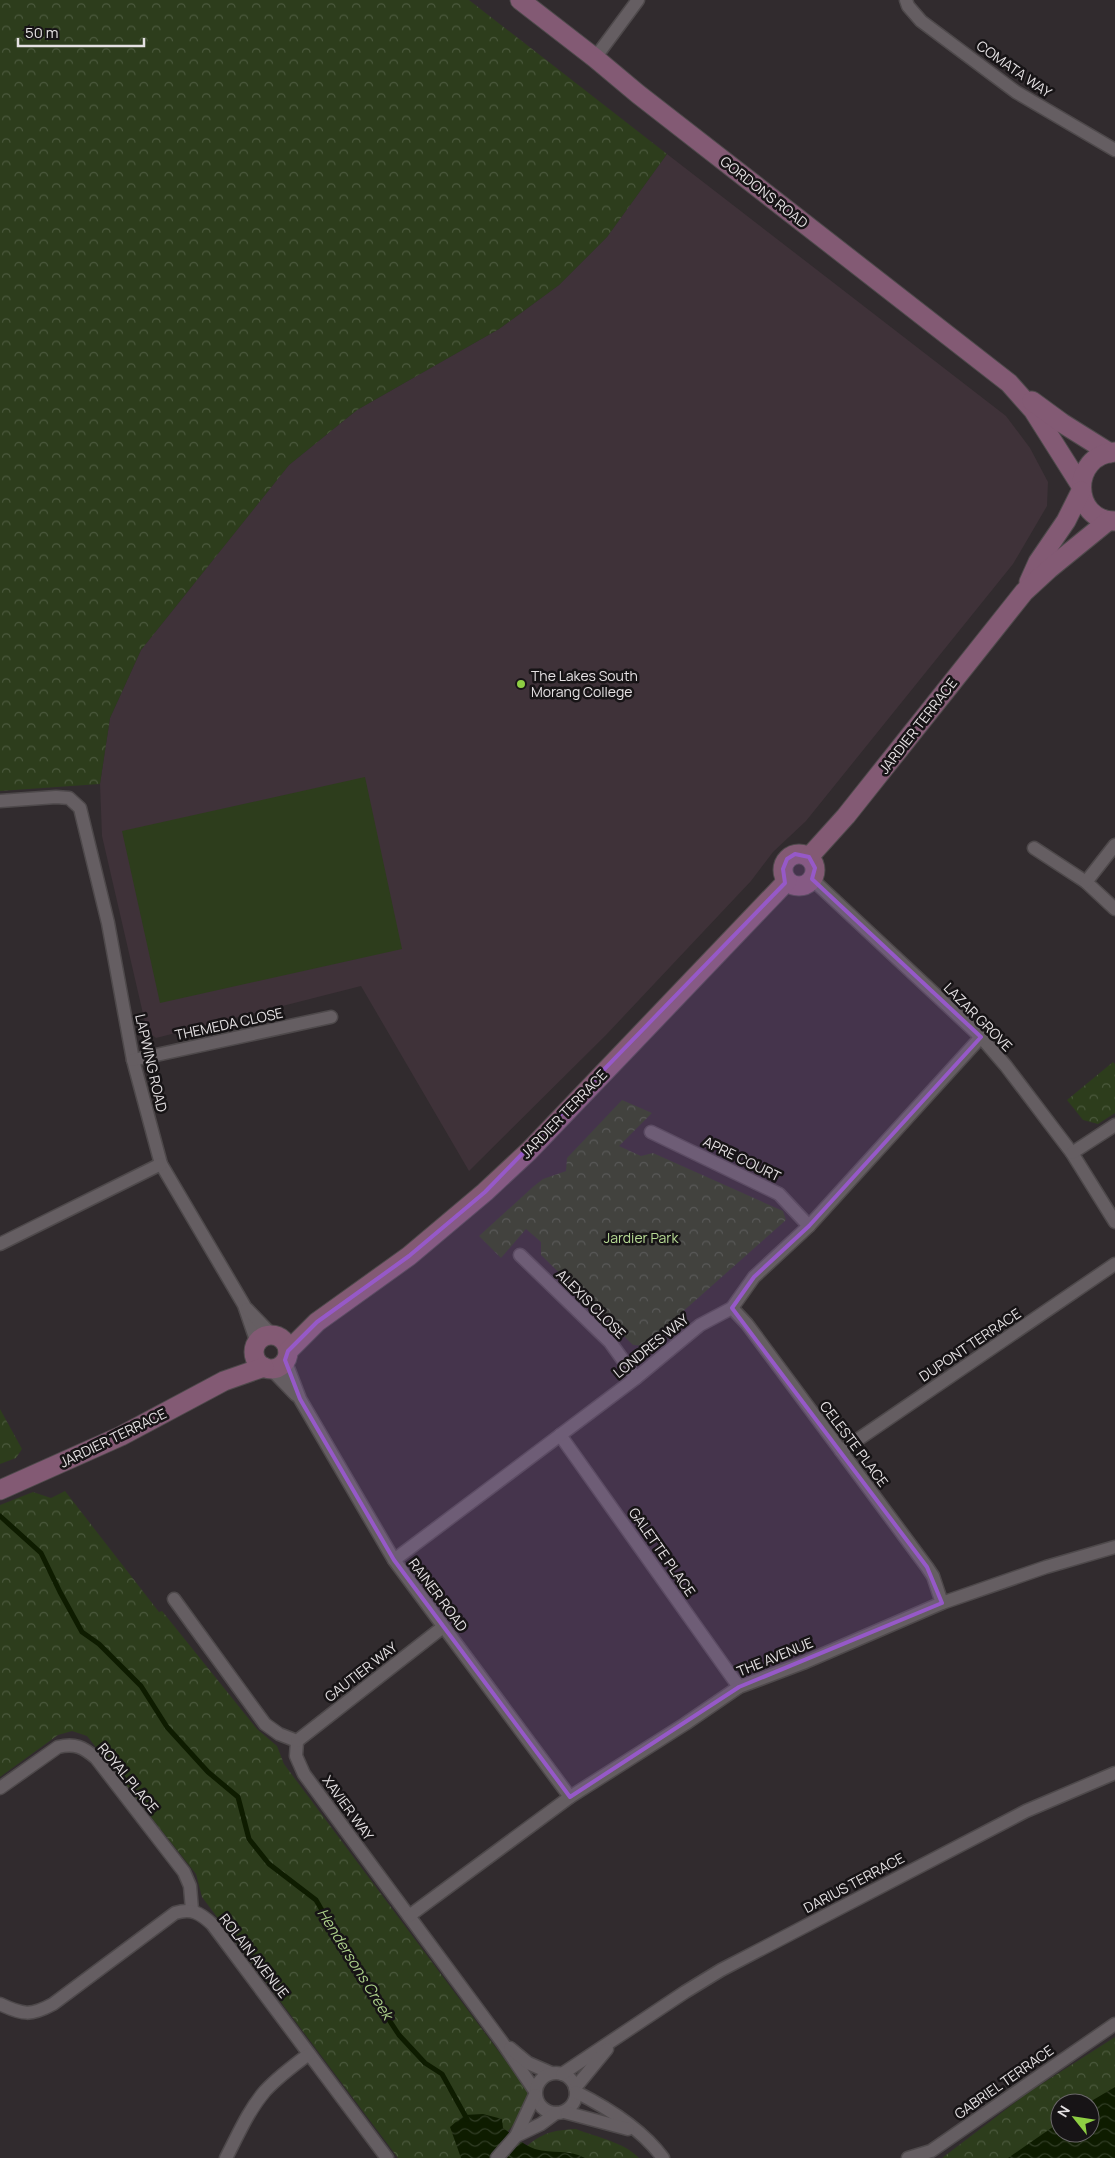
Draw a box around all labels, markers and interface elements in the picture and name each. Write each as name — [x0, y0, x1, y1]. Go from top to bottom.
scale bar — [18, 15, 144, 47]
text: 50 m — [25, 22, 59, 43]
street label: COMATA WAY — [973, 36, 1056, 102]
street label: GORDONS ROAD — [717, 151, 812, 232]
place label: The Lakes South Morang College — [531, 666, 638, 701]
street label: JARDIER TERRACE — [874, 674, 961, 778]
marker: The Lakes South Morang College — [515, 678, 527, 690]
street label: LAZAR GROVE — [940, 978, 1017, 1055]
street label: THEMEDA CLOSE — [173, 1003, 285, 1044]
street label: LAPWING ROAD — [131, 1012, 172, 1114]
street label: JARDIER TERRACE — [516, 1065, 611, 1162]
street label: APRE COURT — [700, 1132, 785, 1186]
park label: Jardier Park — [604, 1228, 679, 1247]
street label: ALEXIS CLOSE — [553, 1265, 630, 1342]
street label: DUPONT TERRACE — [915, 1304, 1024, 1386]
street label: LONDRES WAY — [609, 1309, 692, 1382]
street label: CELESTE PLACE — [816, 1397, 893, 1490]
street label: JARDIER TERRACE — [56, 1403, 169, 1472]
street label: GALETTE PLACE — [625, 1504, 700, 1600]
street label: RAINER ROAD — [405, 1554, 472, 1635]
street label: THE AVENUE — [734, 1633, 816, 1680]
street label: GAUTIER WAY — [320, 1637, 401, 1706]
street label: ROYAL PLACE — [94, 1739, 163, 1817]
street label: XAVIER WAY — [318, 1772, 378, 1844]
street label: DARIUS TERRACE — [800, 1848, 907, 1917]
water label: Hendersons Creek — [313, 1904, 400, 2026]
street label: ROLAIN AVENUE — [215, 1910, 293, 2002]
street label: GABRIEL TERRACE — [950, 2040, 1057, 2123]
north arrow — [1050, 2093, 1100, 2143]
text: N — [1053, 2102, 1074, 2120]

